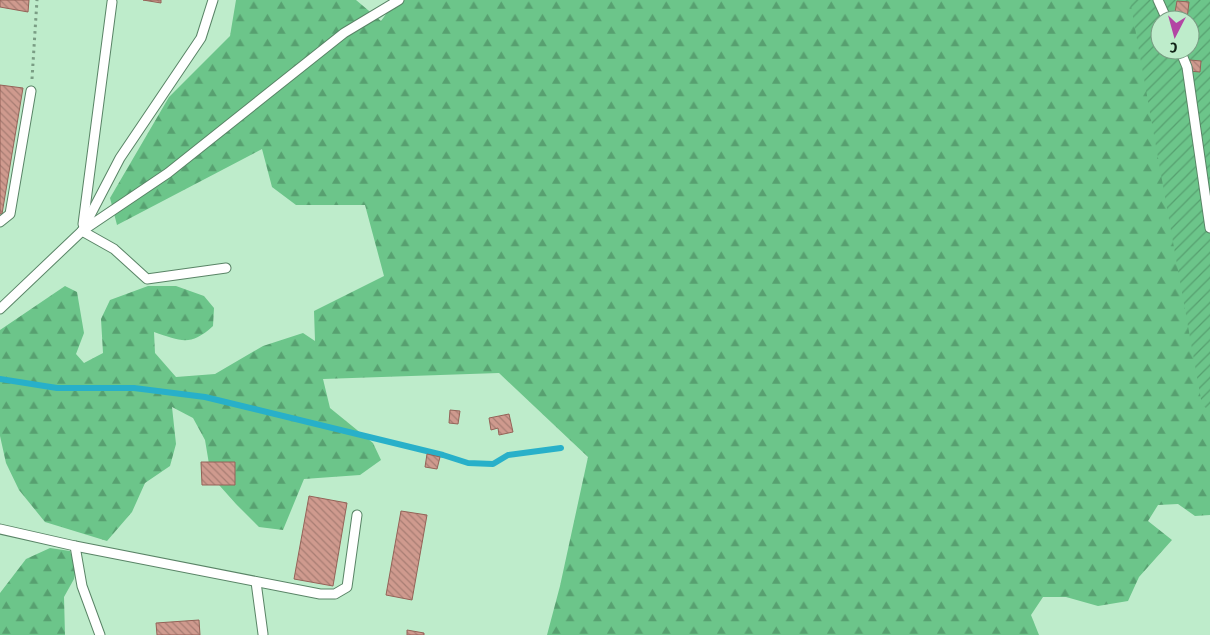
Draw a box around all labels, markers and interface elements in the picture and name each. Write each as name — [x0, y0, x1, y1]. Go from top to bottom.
north arrow — [1150, 10, 1200, 60]
text: С — [1169, 39, 1178, 56]

